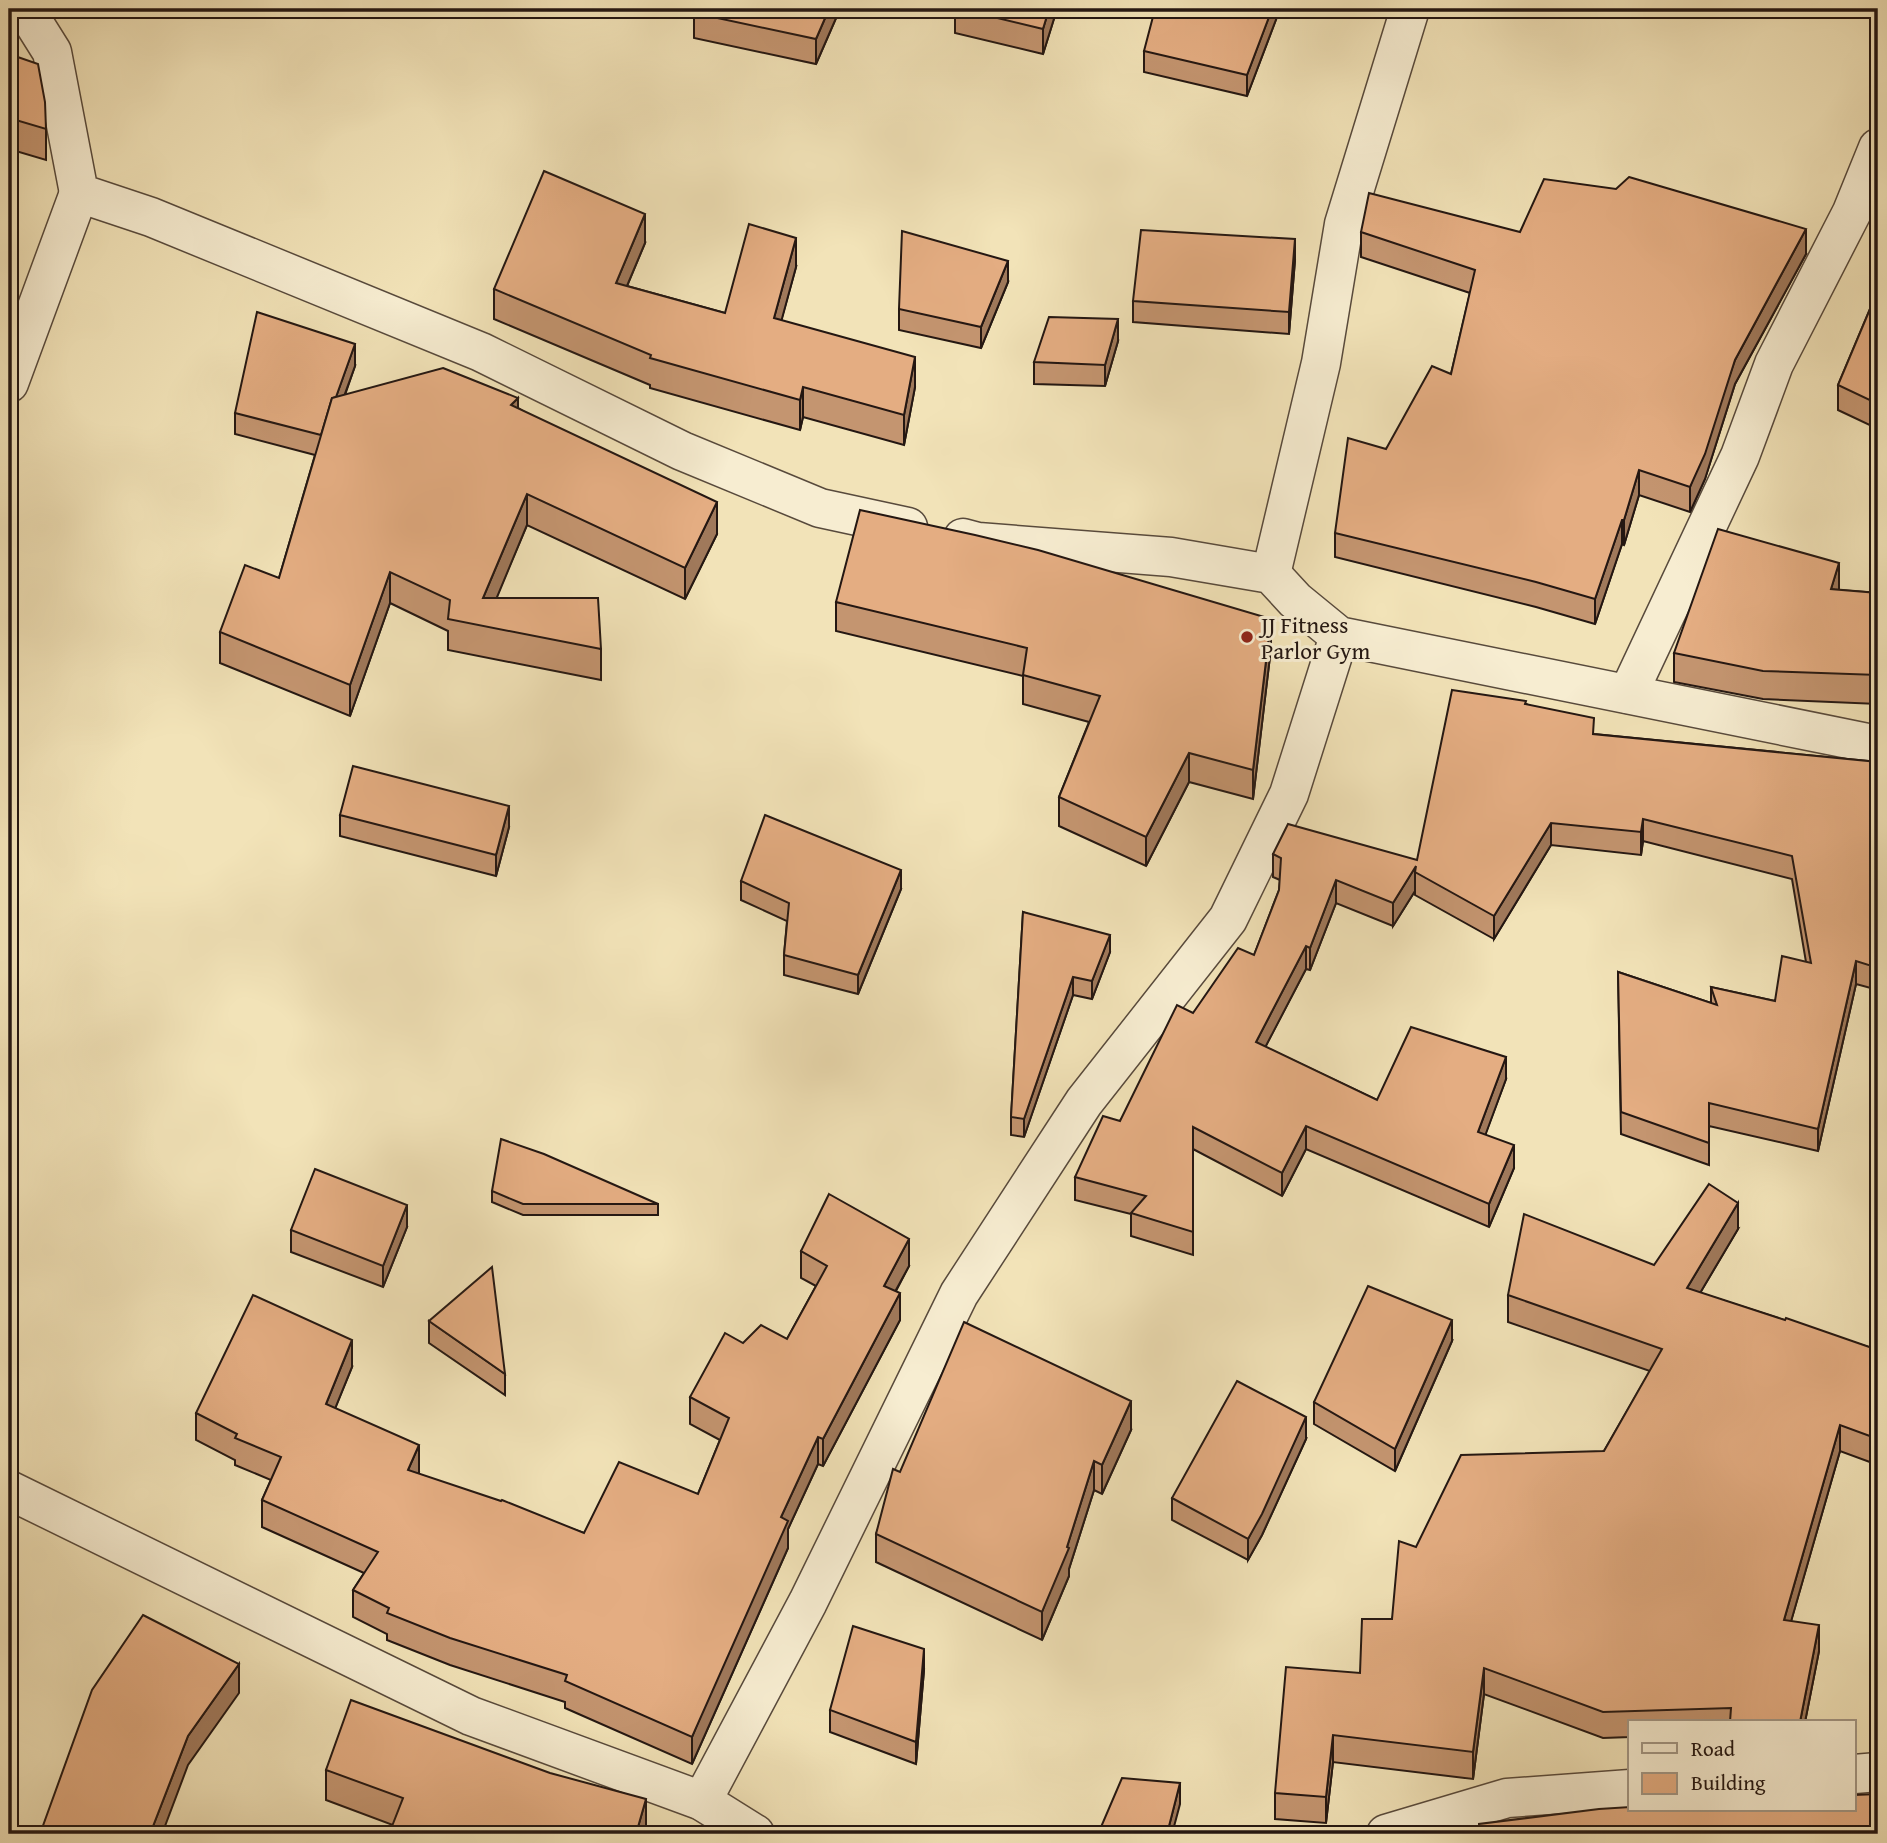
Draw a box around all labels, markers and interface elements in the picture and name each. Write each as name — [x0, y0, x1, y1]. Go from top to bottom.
place label: JJ Fitness Parlor Gym — [1258, 608, 1370, 667]
marker: JJ Fitness Parlor Gym — [1239, 629, 1255, 645]
legend — [1628, 1720, 1856, 1812]
text: Road — [1691, 1733, 1736, 1764]
text: Building — [1691, 1767, 1766, 1798]

